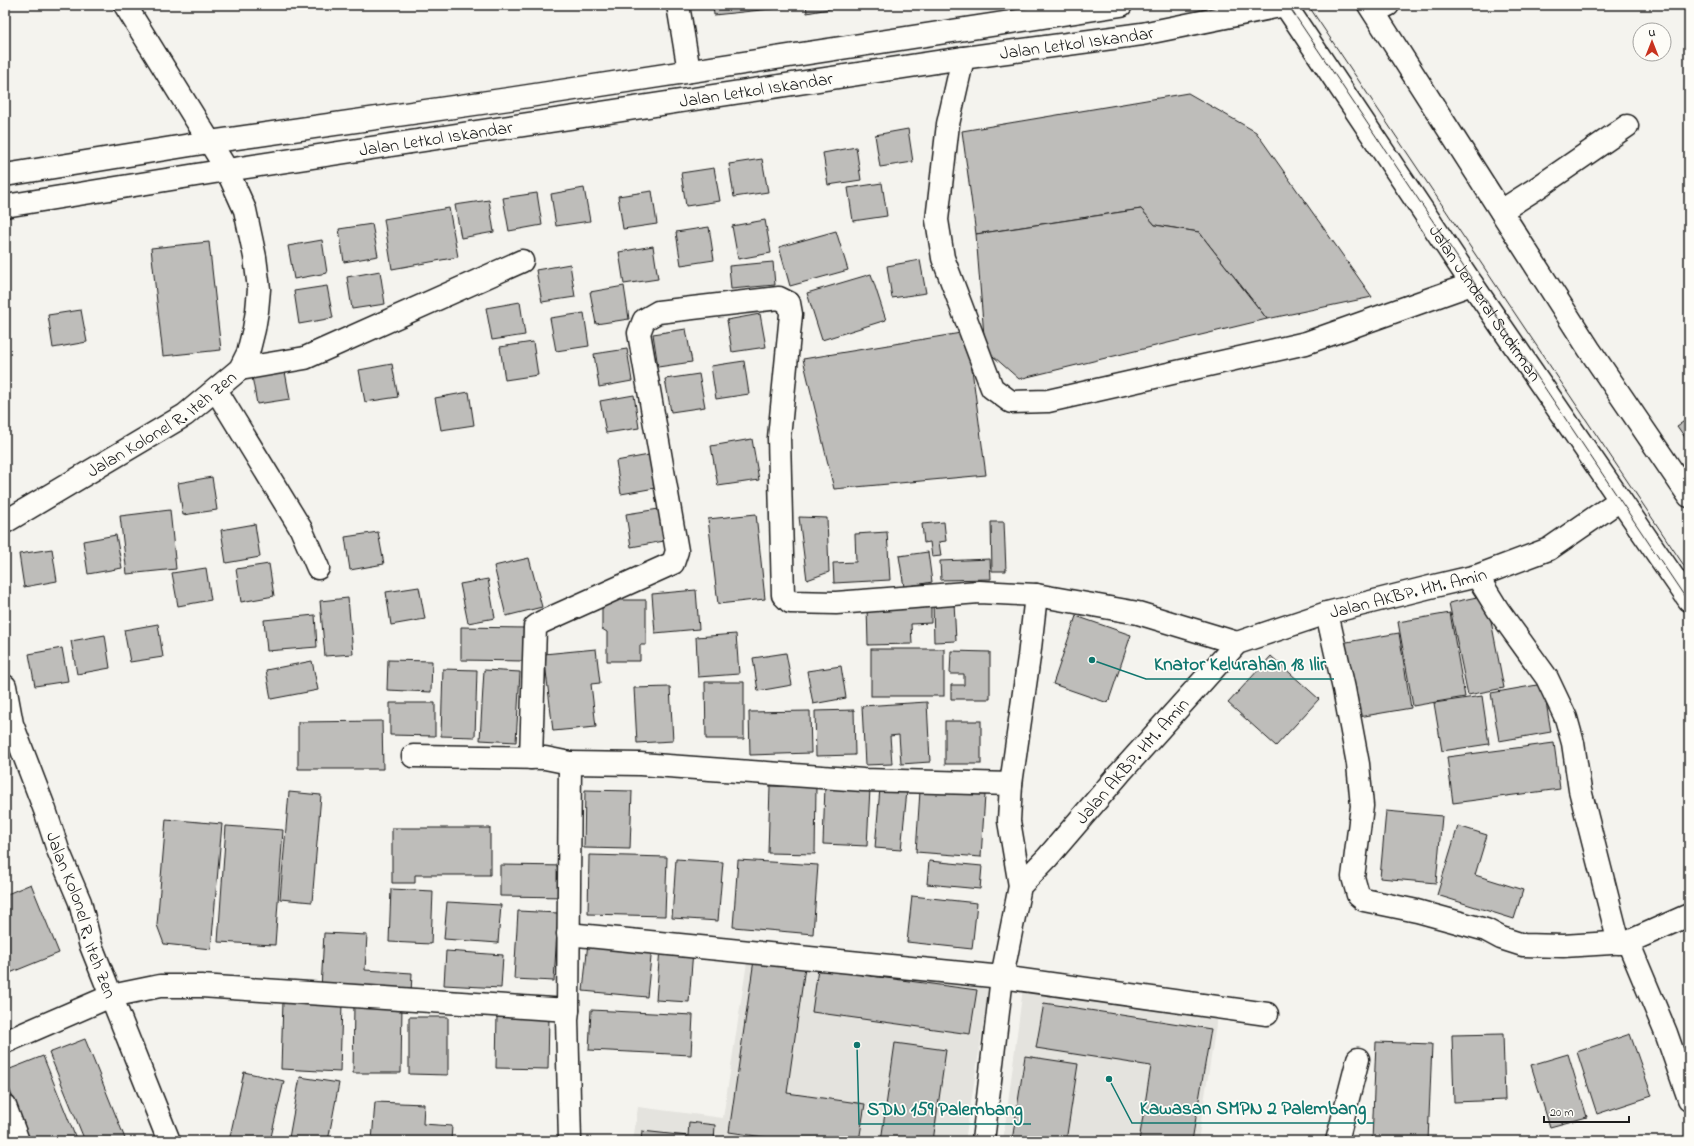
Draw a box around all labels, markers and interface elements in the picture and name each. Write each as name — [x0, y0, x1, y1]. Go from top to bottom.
street label: Jalan Letkol Iskandar — [998, 21, 1157, 68]
north arrow — [1632, 22, 1672, 62]
text: U — [1649, 25, 1656, 41]
street label: Jalan Letkol Iskandar — [678, 67, 835, 116]
street label: Jalan Letkol Iskandar — [357, 116, 515, 165]
street label: Jalan Jenderal Sudirman — [1421, 220, 1547, 388]
street label: Jalan Kolonel R. Iteh Zen — [83, 366, 243, 485]
street label: Jalan AKBP. HM. Amin — [1327, 562, 1491, 627]
callout: Knator Kelurahan 18 Ilir — [1146, 648, 1334, 679]
text: Knator Kelurahan 18 Ilir — [1154, 652, 1327, 679]
street label: Jalan AKBP. HM. Amin — [1070, 693, 1197, 831]
street label: Jalan Kolonel R. Iteh Zen — [38, 829, 122, 1003]
callout: Kawasan SMPN 2 Palembang — [1132, 1092, 1374, 1123]
callout: SDN 159 Palembang — [859, 1093, 1031, 1124]
text: Kawasan SMPN 2 Palembang — [1140, 1096, 1367, 1125]
text: SDN 159 Palembang — [867, 1097, 1023, 1126]
scale bar — [1544, 1098, 1629, 1124]
text: 20 m — [1550, 1104, 1573, 1122]

